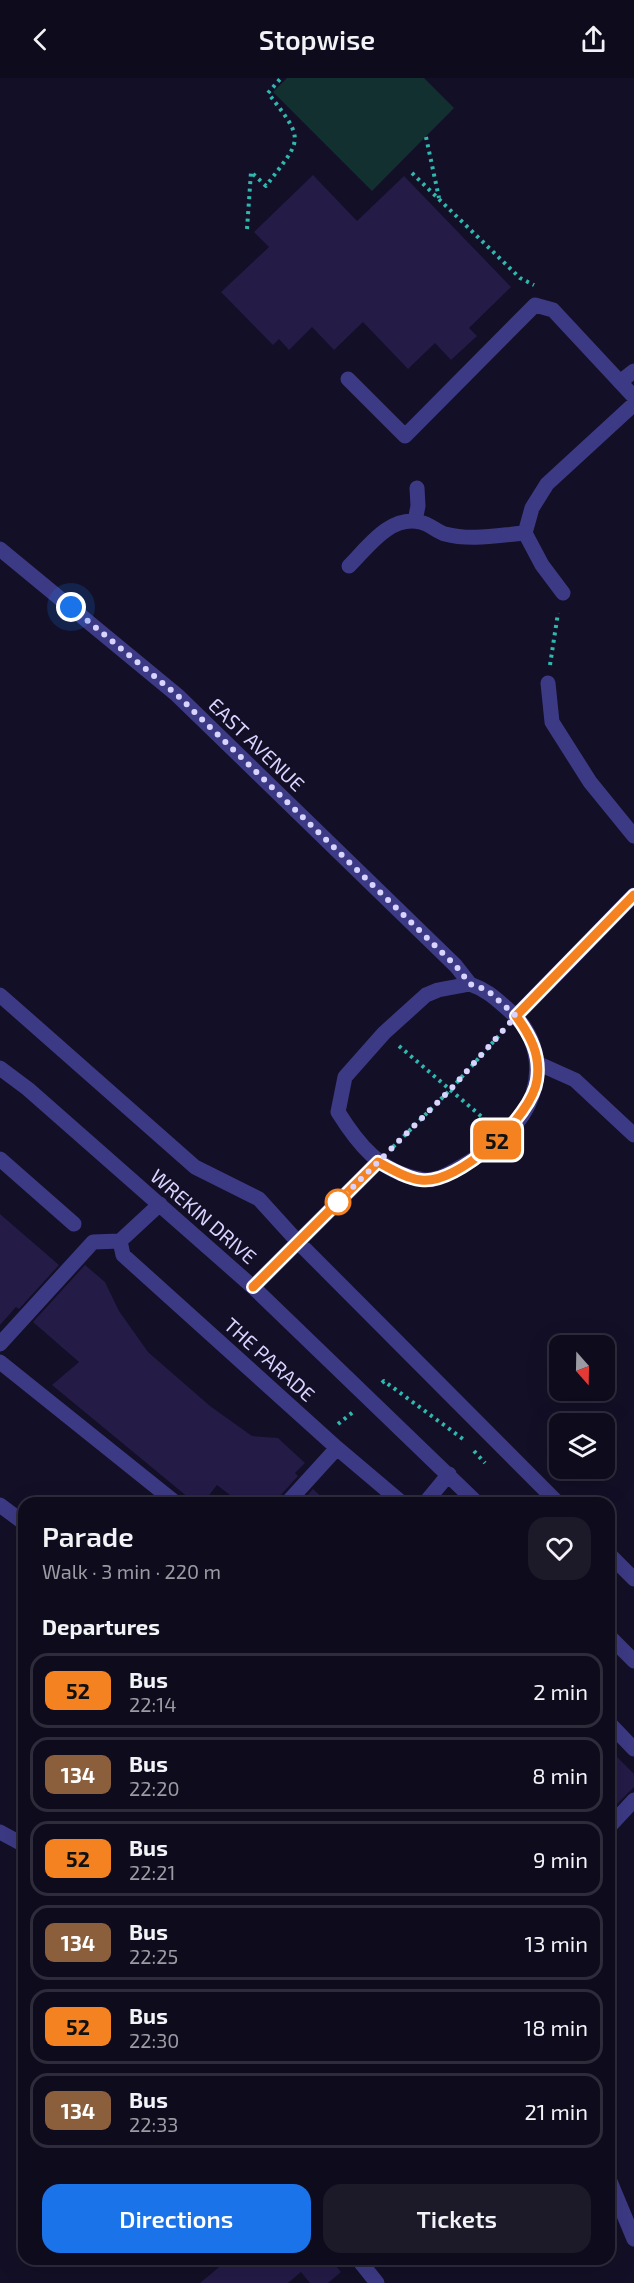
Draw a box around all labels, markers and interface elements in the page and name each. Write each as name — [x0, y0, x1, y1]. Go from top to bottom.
icon: back — [24, 23, 57, 56]
text: Stopwise — [259, 23, 375, 55]
icon: share — [577, 23, 610, 56]
your location — [56, 592, 86, 622]
street label: EAST AVENUE — [204, 692, 310, 796]
line badge: 52 — [470, 1120, 524, 1160]
text: 52 — [485, 1128, 509, 1153]
street label: WREKIN DRIVE — [146, 1164, 262, 1268]
unlabelled marker — [325, 1189, 351, 1215]
street label: THE PARADE — [220, 1312, 320, 1406]
north arrow — [549, 1335, 615, 1401]
map controls — [549, 1335, 615, 1479]
button: layers — [549, 1413, 615, 1479]
button: heart — [528, 1517, 591, 1580]
text: Parade — [42, 1519, 134, 1553]
text: Walk · 3 min · 220 m — [42, 1559, 221, 1583]
text: Departures — [42, 1613, 160, 1639]
text: Bus — [129, 1666, 168, 1692]
text: 52 — [66, 1678, 90, 1703]
text: 2 min — [533, 1678, 588, 1704]
text: 22:14 — [129, 1692, 176, 1716]
text: Bus — [129, 1750, 168, 1776]
text: 134 — [61, 1762, 95, 1787]
text: 8 min — [532, 1762, 588, 1788]
text: 22:20 — [129, 1776, 180, 1800]
text: Bus — [129, 1834, 168, 1860]
text: 52 — [66, 1846, 90, 1871]
text: 9 min — [533, 1846, 588, 1872]
text: 22:21 — [129, 1860, 175, 1884]
text: Bus — [129, 1918, 168, 1944]
text: 134 — [61, 1930, 95, 1955]
text: 13 min — [525, 1930, 588, 1956]
text: 22:25 — [129, 1944, 178, 1968]
text: Bus — [129, 2002, 168, 2028]
text: 52 — [66, 2014, 90, 2039]
text: 18 min — [523, 2014, 588, 2040]
text: 22:30 — [129, 2028, 179, 2052]
text: Bus — [129, 2086, 168, 2112]
text: 134 — [61, 2098, 95, 2123]
text: 21 min — [524, 2098, 588, 2124]
text: 22:33 — [129, 2112, 178, 2136]
button: Directions — [42, 2184, 311, 2253]
button: Tickets — [323, 2184, 591, 2253]

